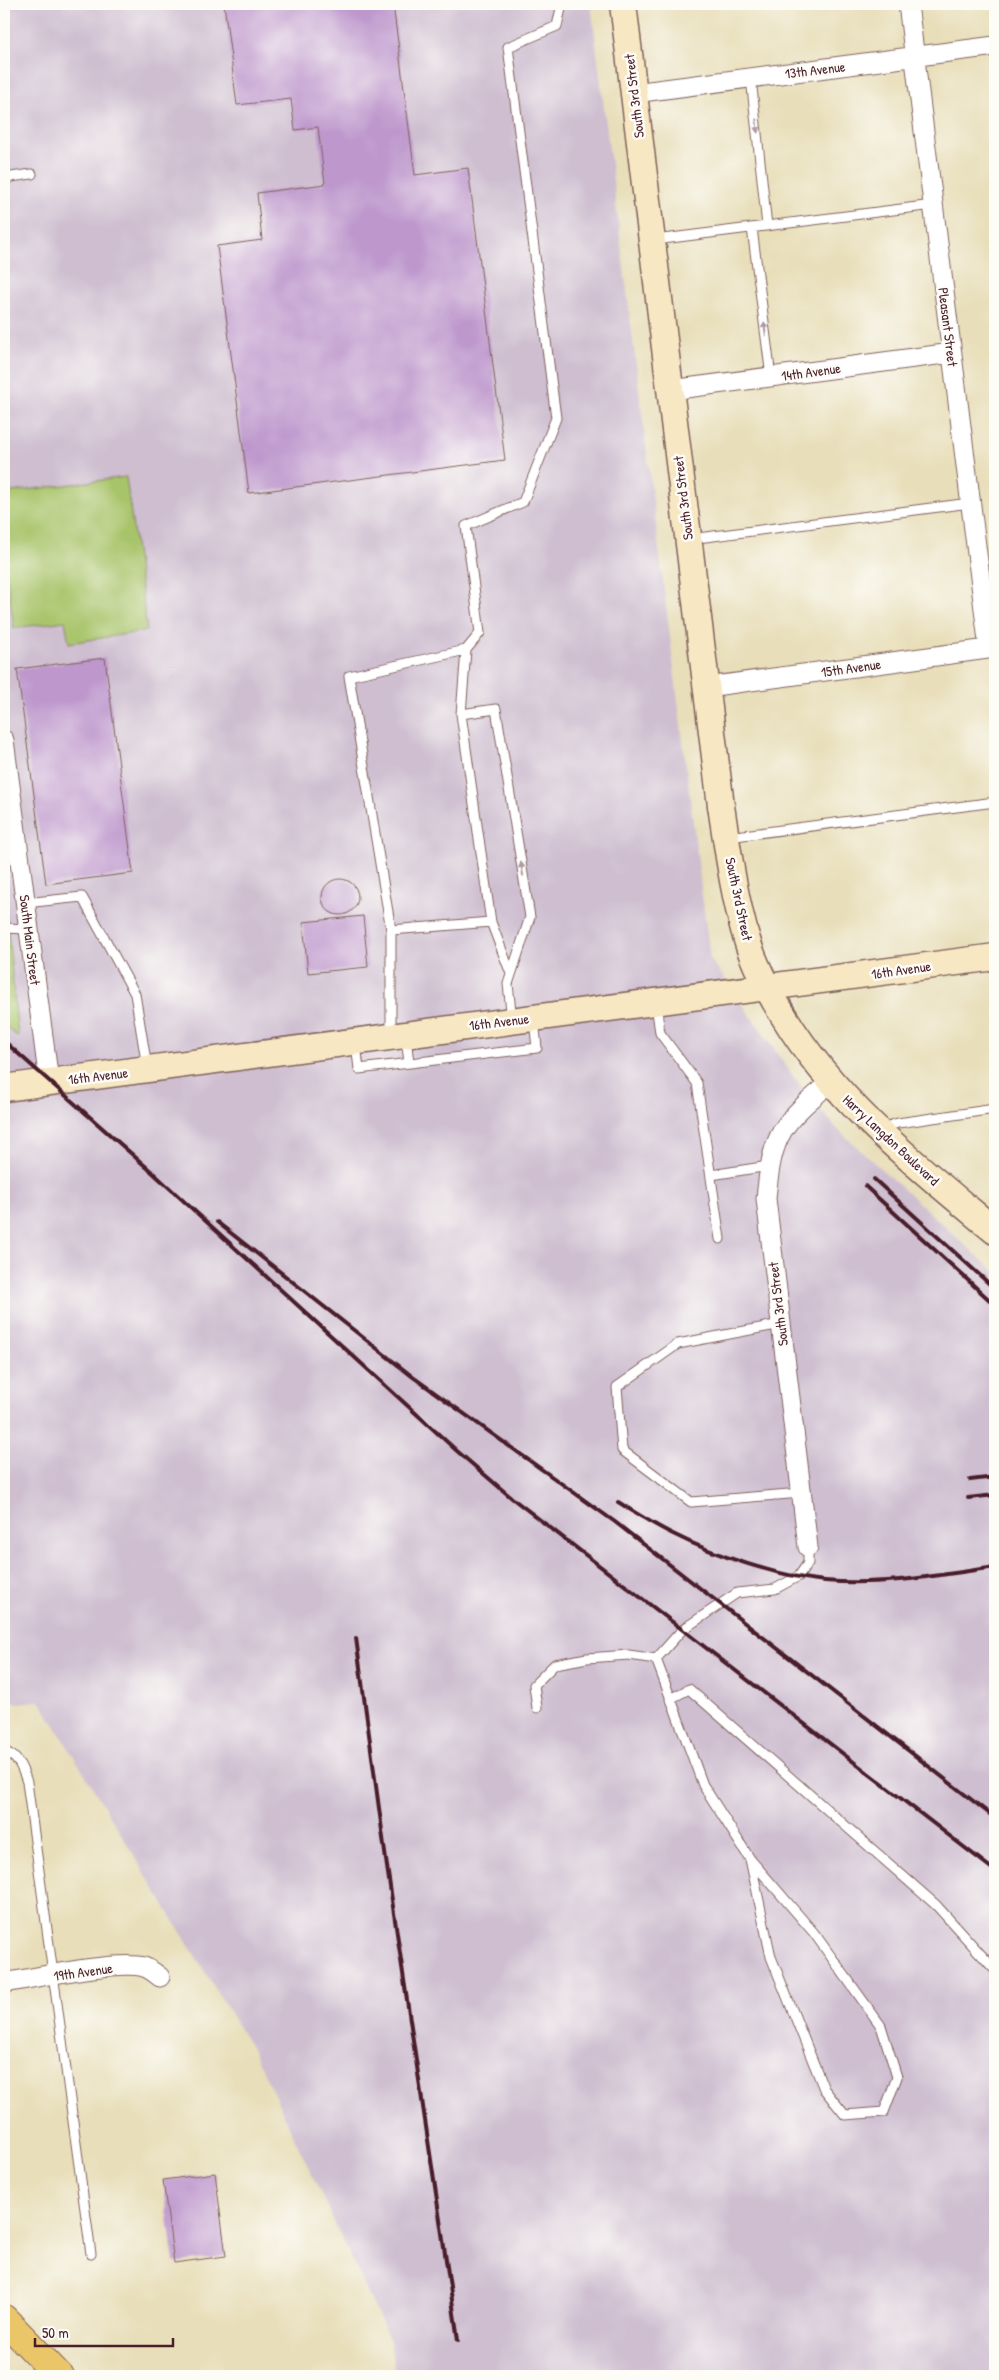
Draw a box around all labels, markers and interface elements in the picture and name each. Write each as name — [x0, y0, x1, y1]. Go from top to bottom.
street label: South 3rd Street — [619, 53, 648, 139]
street label: 13th Avenue — [784, 56, 847, 83]
one-way arrow — [753, 119, 761, 135]
street label: Pleasant Street — [934, 286, 963, 368]
one-way arrow — [761, 321, 769, 337]
street label: 14th Avenue — [780, 358, 842, 385]
street label: South 3rd Street — [668, 455, 697, 541]
street label: 15th Avenue — [820, 654, 883, 681]
street label: South 3rd Street — [721, 856, 758, 942]
one-way arrow — [518, 861, 526, 877]
street label: South Main Street — [16, 894, 45, 986]
street label: 16th Avenue — [870, 956, 932, 983]
street label: 16th Avenue — [468, 1008, 530, 1035]
street label: 16th Avenue — [67, 1062, 129, 1089]
street label: Harry Langdon Boulevard — [838, 1090, 944, 1190]
street label: South 3rd Street — [763, 1261, 792, 1347]
street label: 19th Avenue — [52, 1958, 114, 1985]
scale bar — [35, 2315, 172, 2347]
text: 50 m — [42, 2322, 69, 2343]

